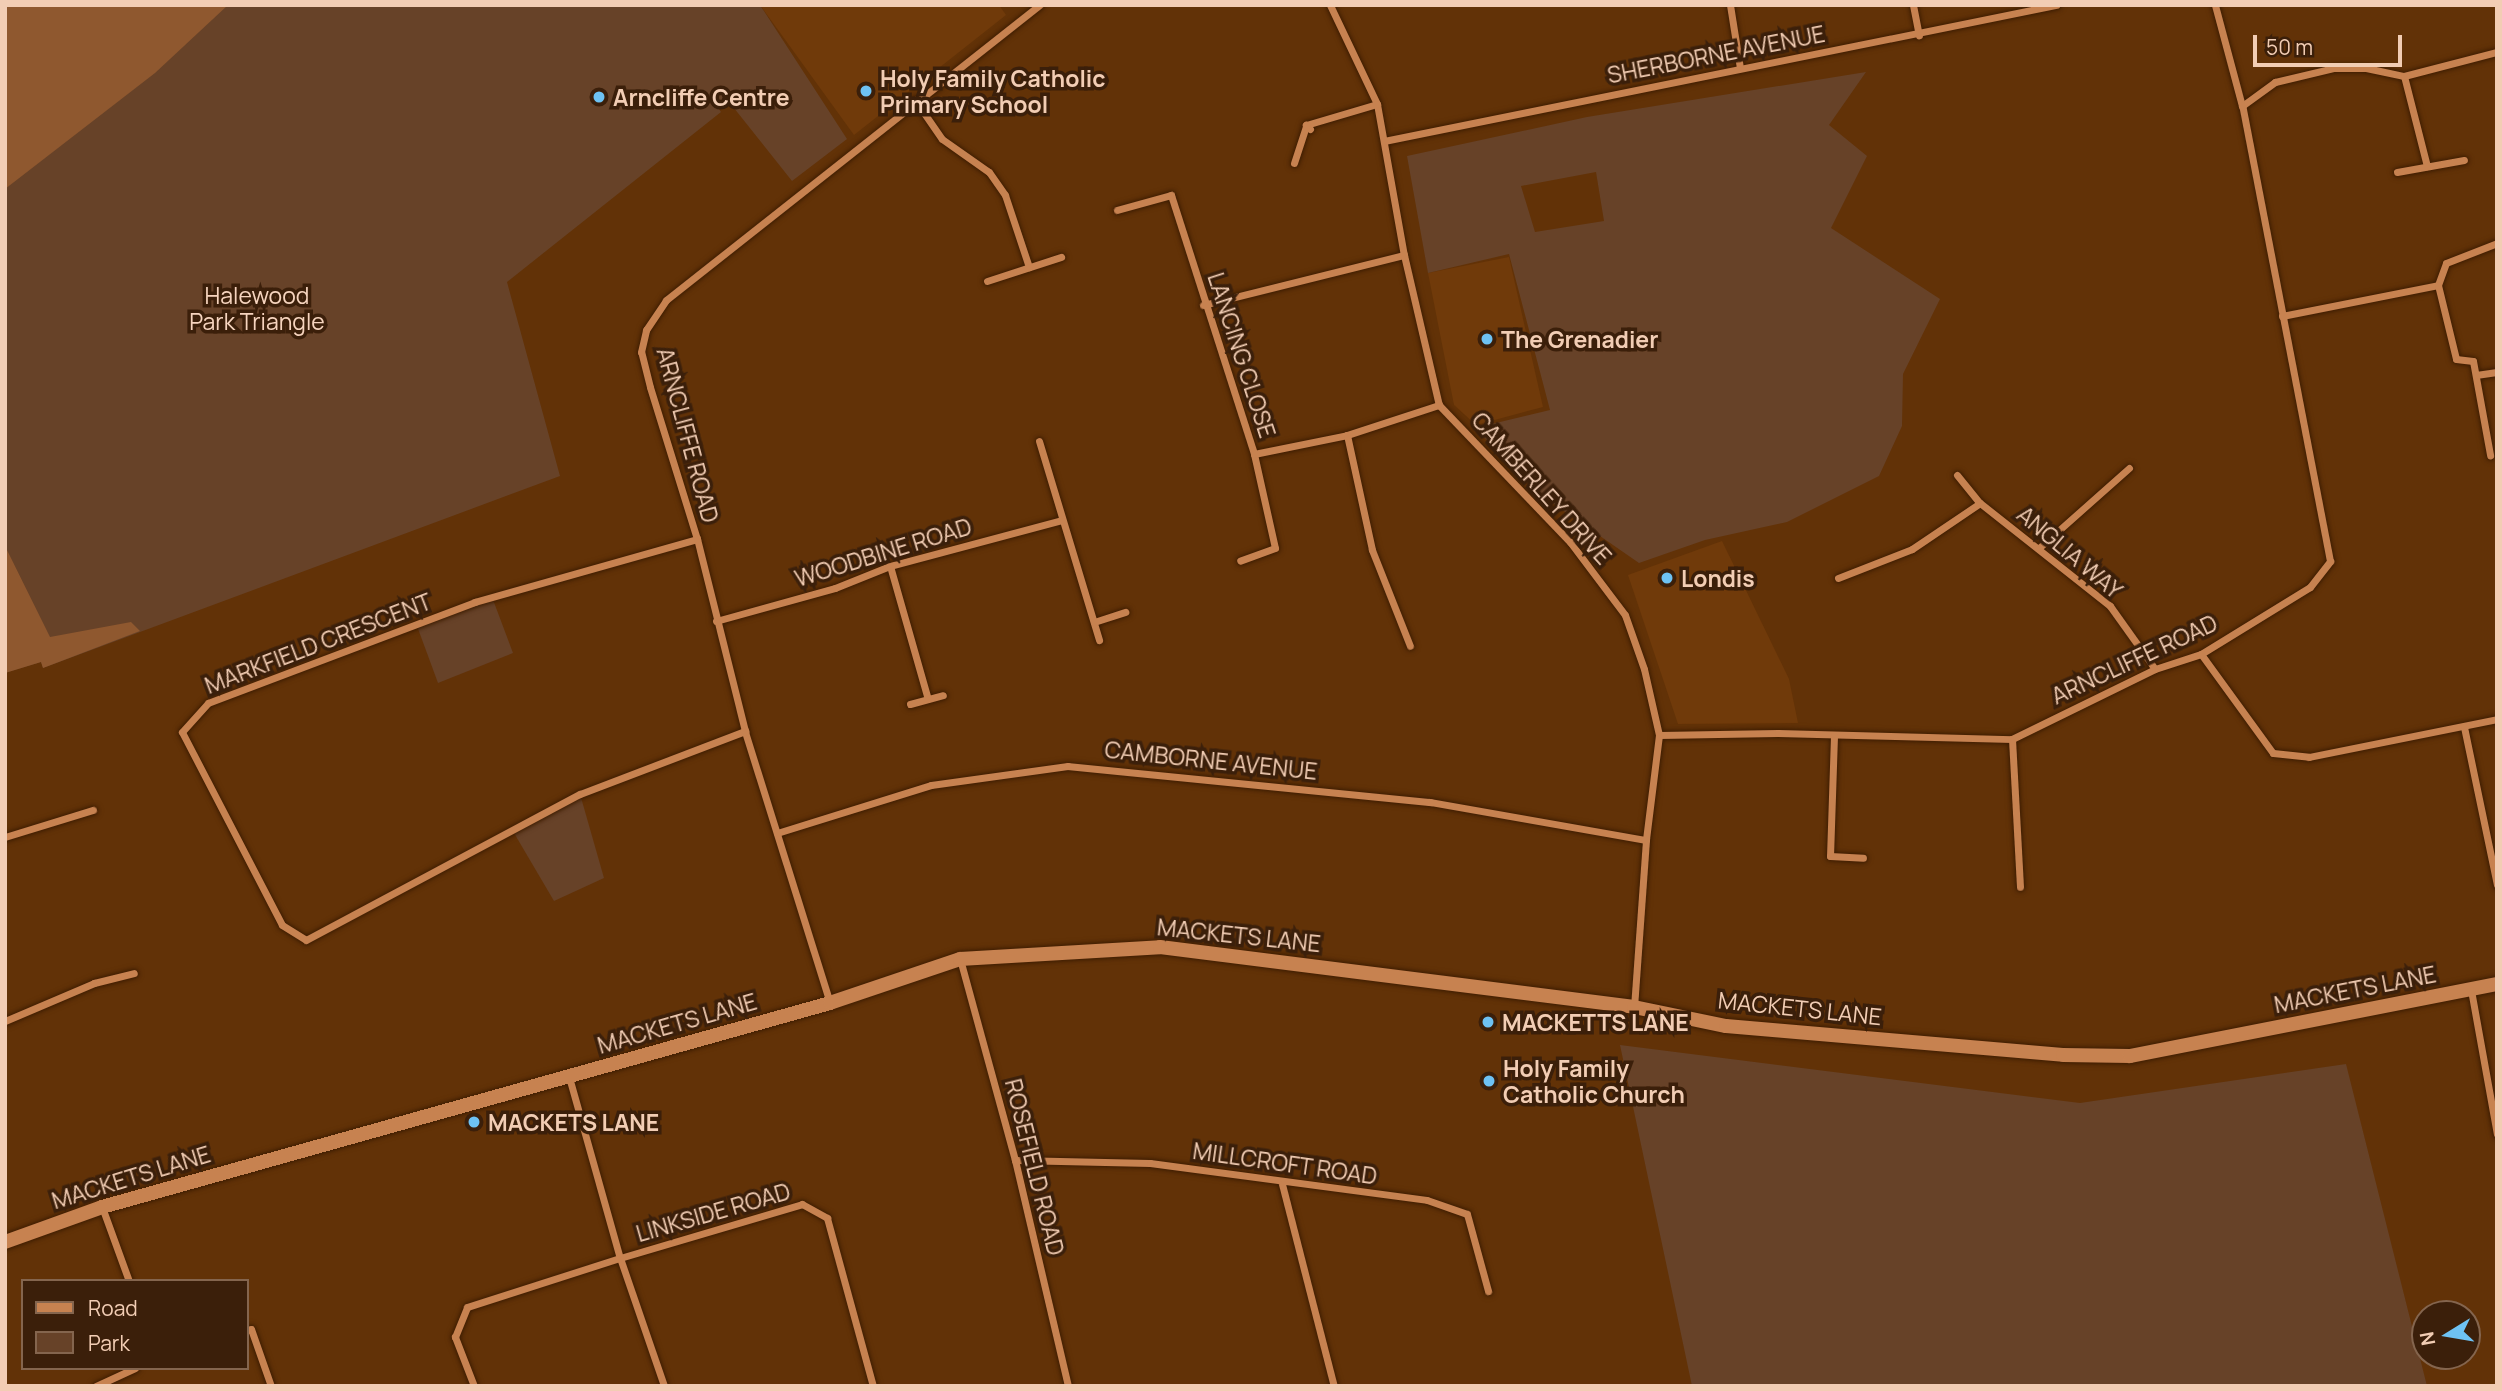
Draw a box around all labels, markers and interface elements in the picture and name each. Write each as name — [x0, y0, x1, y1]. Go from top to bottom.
street label: SHERBORNE AVENUE — [1605, 19, 1827, 89]
scale bar — [2257, 21, 2406, 65]
text: 50 m — [2266, 33, 2313, 61]
place label: Holy Family Catholic Primary School — [880, 64, 1106, 118]
place label: Arncliffe Centre — [613, 83, 790, 111]
marker: Holy Family Catholic Primary School — [858, 83, 874, 99]
marker: Arncliffe Centre — [591, 89, 607, 105]
street label: LANCING CLOSE — [1202, 269, 1282, 441]
park label: Halewood Park Triangle — [189, 281, 325, 335]
place label: The Grenadier — [1501, 325, 1658, 353]
marker: The Grenadier — [1479, 331, 1495, 347]
street label: ARNCLIFFE ROAD — [651, 345, 725, 525]
street label: CAMBERLEY DRIVE — [1466, 406, 1618, 570]
street label: ANGLIA WAY — [2012, 500, 2128, 604]
street label: WOODBINE ROAD — [791, 512, 975, 592]
place label: Londis — [1681, 564, 1755, 592]
marker: Londis — [1659, 570, 1675, 586]
street label: MARKFIELD CRESCENT — [201, 587, 435, 699]
street label: ARNCLIFFE ROAD — [2047, 608, 2221, 710]
street label: CAMBORNE AVENUE — [1103, 735, 1319, 785]
street label: MACKETS LANE — [1156, 913, 1322, 957]
street label: MACKETS LANE — [2272, 960, 2438, 1018]
street label: MACKETS LANE — [1717, 986, 1883, 1030]
street label: MACKETS LANE — [594, 987, 760, 1059]
place label: MACKETTS LANE — [1502, 1008, 1689, 1036]
marker: MACKETTS LANE — [1480, 1014, 1496, 1030]
place label: Holy Family Catholic Church — [1503, 1054, 1685, 1108]
marker: Holy Family Catholic Church — [1481, 1073, 1497, 1089]
street label: ROSEFIELD ROAD — [1000, 1076, 1070, 1258]
place label: MACKETS LANE — [488, 1108, 659, 1136]
marker: MACKETS LANE — [466, 1114, 482, 1130]
street label: MILLCROFT ROAD — [1191, 1136, 1379, 1190]
street label: MACKETS LANE — [48, 1140, 214, 1214]
street label: LINKSIDE ROAD — [633, 1177, 793, 1247]
legend — [21, 1279, 248, 1370]
text: Road — [88, 1294, 138, 1322]
north arrow — [2411, 1300, 2481, 1370]
text: Park — [88, 1329, 130, 1357]
text: N — [2413, 1329, 2441, 1348]

